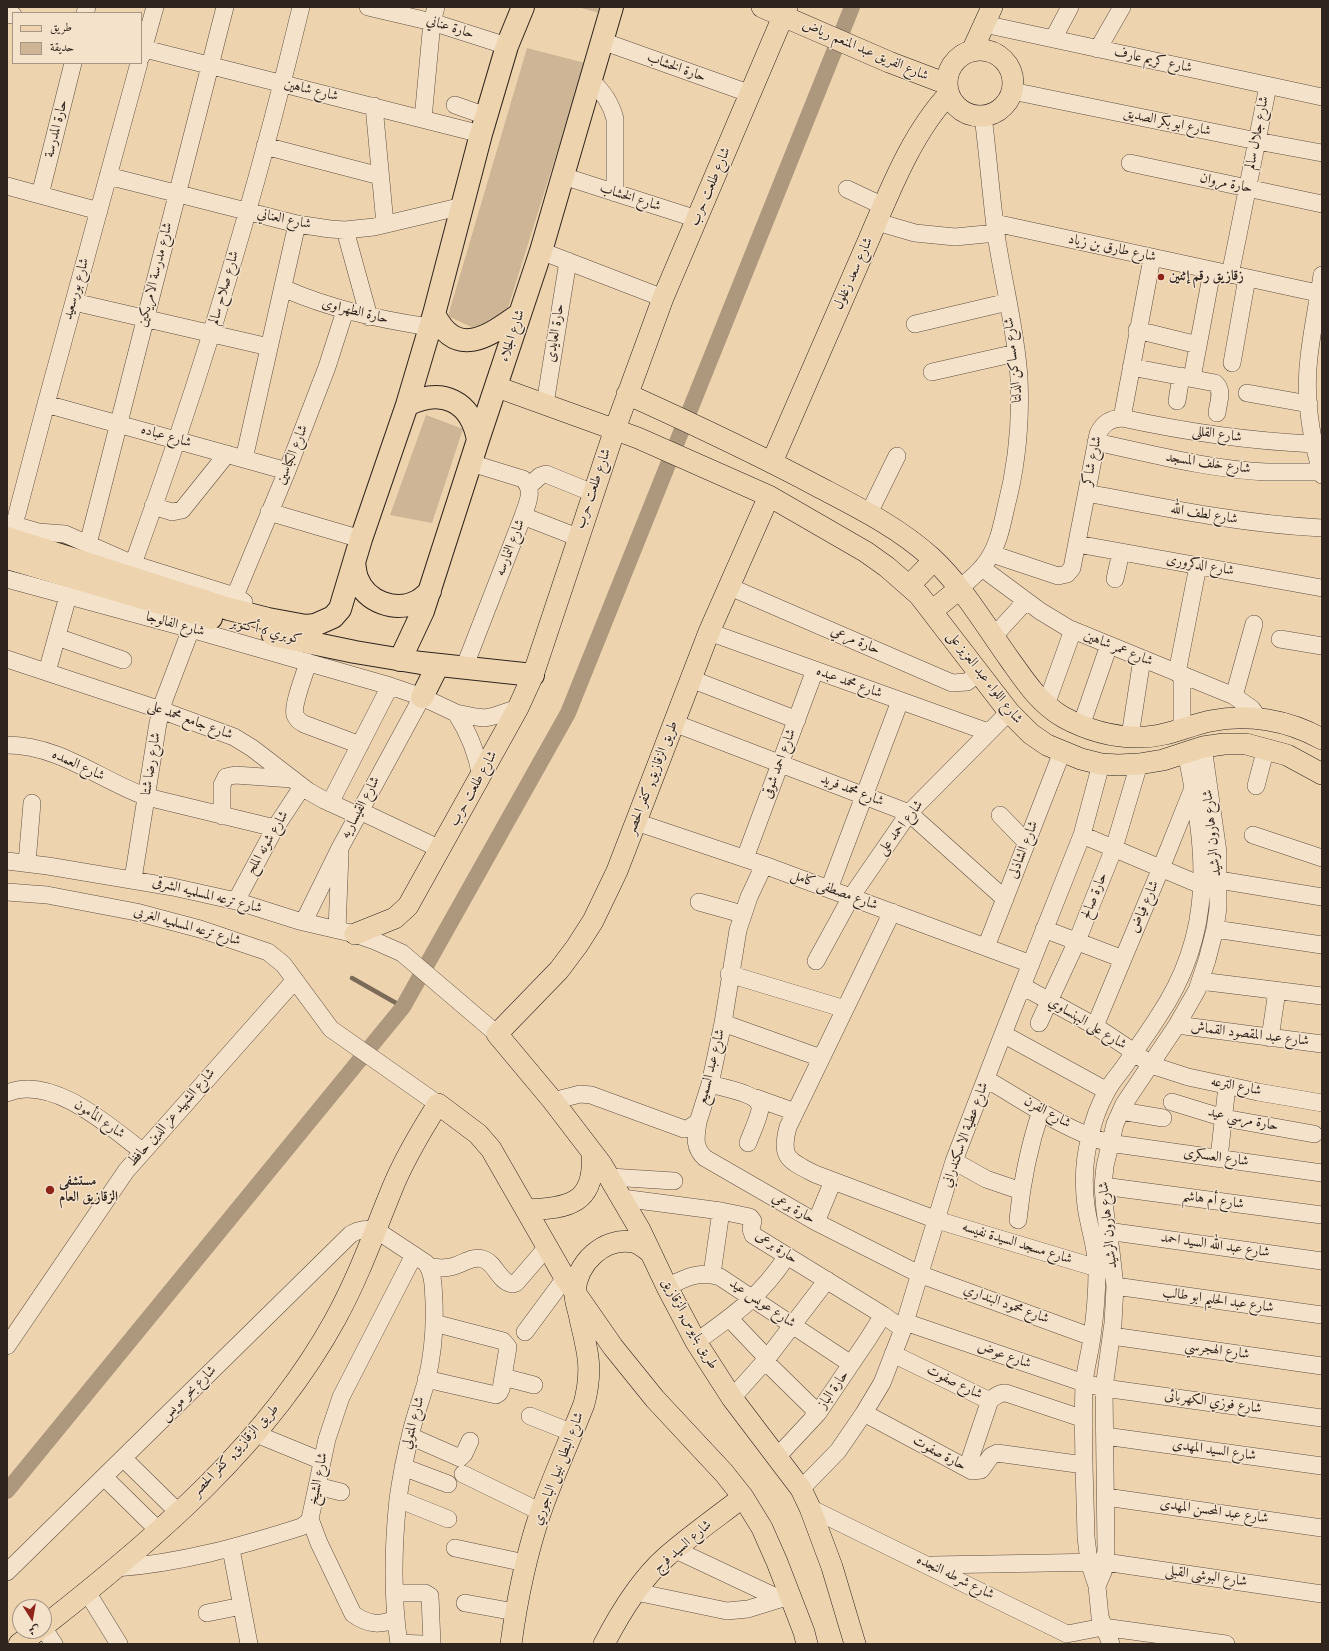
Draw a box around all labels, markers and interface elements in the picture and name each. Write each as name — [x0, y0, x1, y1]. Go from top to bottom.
legend — [12, 12, 142, 64]
street label: حارة عناني — [424, 13, 476, 43]
street label: شارع الفريق عبد المنعم رياض — [799, 17, 931, 85]
text: طريق — [50, 20, 72, 35]
text: حديقة — [50, 40, 74, 55]
street label: شارع كريم عارف — [1112, 44, 1194, 78]
street label: حارة الخشاب — [644, 50, 708, 86]
street label: شارع شاهين — [282, 76, 340, 106]
street label: شارع جلال سالم — [1243, 95, 1273, 171]
street label: حارة المدرسة — [42, 98, 72, 160]
street label: شارع ابو بكر الصديق — [1122, 106, 1212, 140]
street label: شارع طلعت حرب — [687, 145, 735, 229]
street label: حارة مروان — [1198, 170, 1254, 198]
street label: شارع الخشاب — [597, 180, 663, 216]
street label: شارع العناني — [255, 206, 313, 234]
street label: شارع مدرسة الامريكين — [135, 221, 177, 329]
street label: شارع طارق بن زياد — [1066, 231, 1158, 267]
street label: شارع سعد زغلول — [831, 235, 877, 313]
street label: شارع صلاح سالم — [206, 249, 244, 327]
street label: شارع بورسعيد — [60, 256, 94, 322]
place label: زقازيق رقم إثنين — [1169, 269, 1244, 285]
marker: زقازيق رقم إثنين — [1156, 272, 1166, 282]
street label: حارة الطهراوى — [320, 296, 390, 328]
street label: حارة العايدى — [543, 302, 569, 364]
street label: شارع الجلاء — [497, 308, 529, 364]
street label: شارع مساكن الدلتا — [1001, 316, 1027, 404]
street label: شارع عباده — [139, 422, 193, 452]
street label: شارع الكباسين — [273, 423, 313, 487]
street label: شارع القللى — [1191, 423, 1243, 447]
street label: شارع شاكر — [1080, 435, 1106, 487]
street label: شارع طلعت حرب — [572, 447, 616, 531]
street label: شارع خلف المسجد — [1164, 450, 1252, 478]
street label: شارع لطف الله — [1169, 501, 1239, 529]
street label: شارع النمارسه — [492, 517, 530, 579]
street label: شارع الدكرورى — [1165, 552, 1235, 580]
street label: شارع الفالوجا — [144, 609, 206, 641]
street label: كوبري 6 أكتوبر — [228, 615, 304, 649]
street label: حارة مرعي — [828, 623, 882, 659]
street label: شارع عمر شاهين — [1081, 627, 1155, 671]
street label: شارع اللواء عبد العزيز على — [943, 628, 1025, 728]
street label: شارع محمد عبده — [814, 663, 884, 703]
street label: شارع جامع محمد على — [145, 698, 235, 744]
street label: طريق الزقازيق, كفر الحصر — [624, 719, 682, 837]
street label: شارع احمد شوقى — [760, 727, 800, 801]
street label: شارع رضا شتا — [139, 731, 165, 797]
street label: شارع العمده — [49, 747, 107, 785]
street label: شارع طلعت حرب — [446, 748, 502, 830]
street label: شارع محمد فريد — [818, 771, 886, 811]
street label: شارع القيساريه — [338, 774, 384, 842]
street label: شارع هارون الرشيد — [1200, 789, 1226, 877]
street label: شارع احمد على — [874, 797, 928, 859]
street label: شارع شونه الملح — [243, 808, 293, 878]
street label: شارع الشاذلى — [1005, 819, 1043, 881]
street label: شارع مصطفى كامل — [788, 867, 880, 915]
street label: حارة صالح — [1078, 870, 1112, 922]
street label: شارع ترعه المسلميه الشرقى — [150, 874, 264, 918]
street label: شارع فياض — [1127, 878, 1163, 936]
street label: شارع ترعه المسلميه الغربى — [131, 904, 243, 950]
street label: شارع على البهنساوي — [1045, 994, 1129, 1054]
street label: شارع عبد المقصود القماش — [1190, 1019, 1310, 1051]
street label: شارع عبد السميع — [694, 1027, 730, 1107]
street label: شارع الشهيد عز الدين حافظ — [125, 1065, 219, 1171]
street label: شارع الترعه — [1209, 1074, 1263, 1100]
street label: شارع عطية الاسكندراني — [939, 1080, 993, 1190]
street label: شارع الفرن — [1021, 1093, 1073, 1133]
street label: شارع المأمون — [70, 1097, 128, 1143]
street label: حارة مرسي عيد — [1206, 1104, 1280, 1136]
street label: شارع العسكرى — [1182, 1145, 1250, 1171]
place label: مستشفى الزقازيق العام — [59, 1174, 118, 1206]
street label: شارع هارون الرشيد — [1096, 1181, 1122, 1269]
marker: مستشفى الزقازيق العام — [44, 1184, 56, 1196]
street label: شارع أم هاشم — [1181, 1188, 1245, 1214]
street label: حارة برعي — [768, 1190, 818, 1228]
street label: شارع مسجد السيدة نفيسه — [960, 1219, 1074, 1269]
street label: حارة برعى — [752, 1228, 800, 1268]
street label: شارع عبد الله السيد احمد — [1159, 1230, 1271, 1262]
street label: طريق بنايوس, الزقازيق — [657, 1275, 721, 1373]
street label: شارع عويس عيد — [726, 1276, 798, 1332]
street label: شارع محمود البنداري — [961, 1282, 1051, 1328]
street label: شارع عبد الحليم ابو طالب — [1161, 1285, 1275, 1317]
street label: شارع الهجرسي — [1184, 1338, 1250, 1364]
street label: شارع عوض — [975, 1339, 1033, 1373]
street label: شارع صفوت — [923, 1362, 985, 1404]
street label: شارع بحر مويس — [158, 1363, 220, 1425]
street label: حارة الباز — [815, 1367, 853, 1413]
street label: شارع فوزي الكهربائى — [1163, 1388, 1263, 1418]
street label: شارع المتولي — [399, 1395, 429, 1451]
street label: طريق الزقازيق, كفر الحصر — [189, 1401, 283, 1501]
street label: شارع البطل نبيل الباجوري — [530, 1410, 588, 1528]
street label: حارة صفوت — [909, 1433, 969, 1475]
street label: شارع السيد المهدى — [1171, 1437, 1257, 1465]
street label: شارع الشيخ — [306, 1451, 332, 1507]
street label: شارع عبد المحسن المهدى — [1159, 1496, 1269, 1528]
street label: شارع السيد فرج — [650, 1517, 716, 1577]
street label: شارع شرطه النجده — [913, 1552, 997, 1604]
street label: شارع البوشى القبلى — [1164, 1563, 1248, 1591]
north arrow — [12, 1599, 52, 1639]
text: ش — [27, 1622, 41, 1638]

